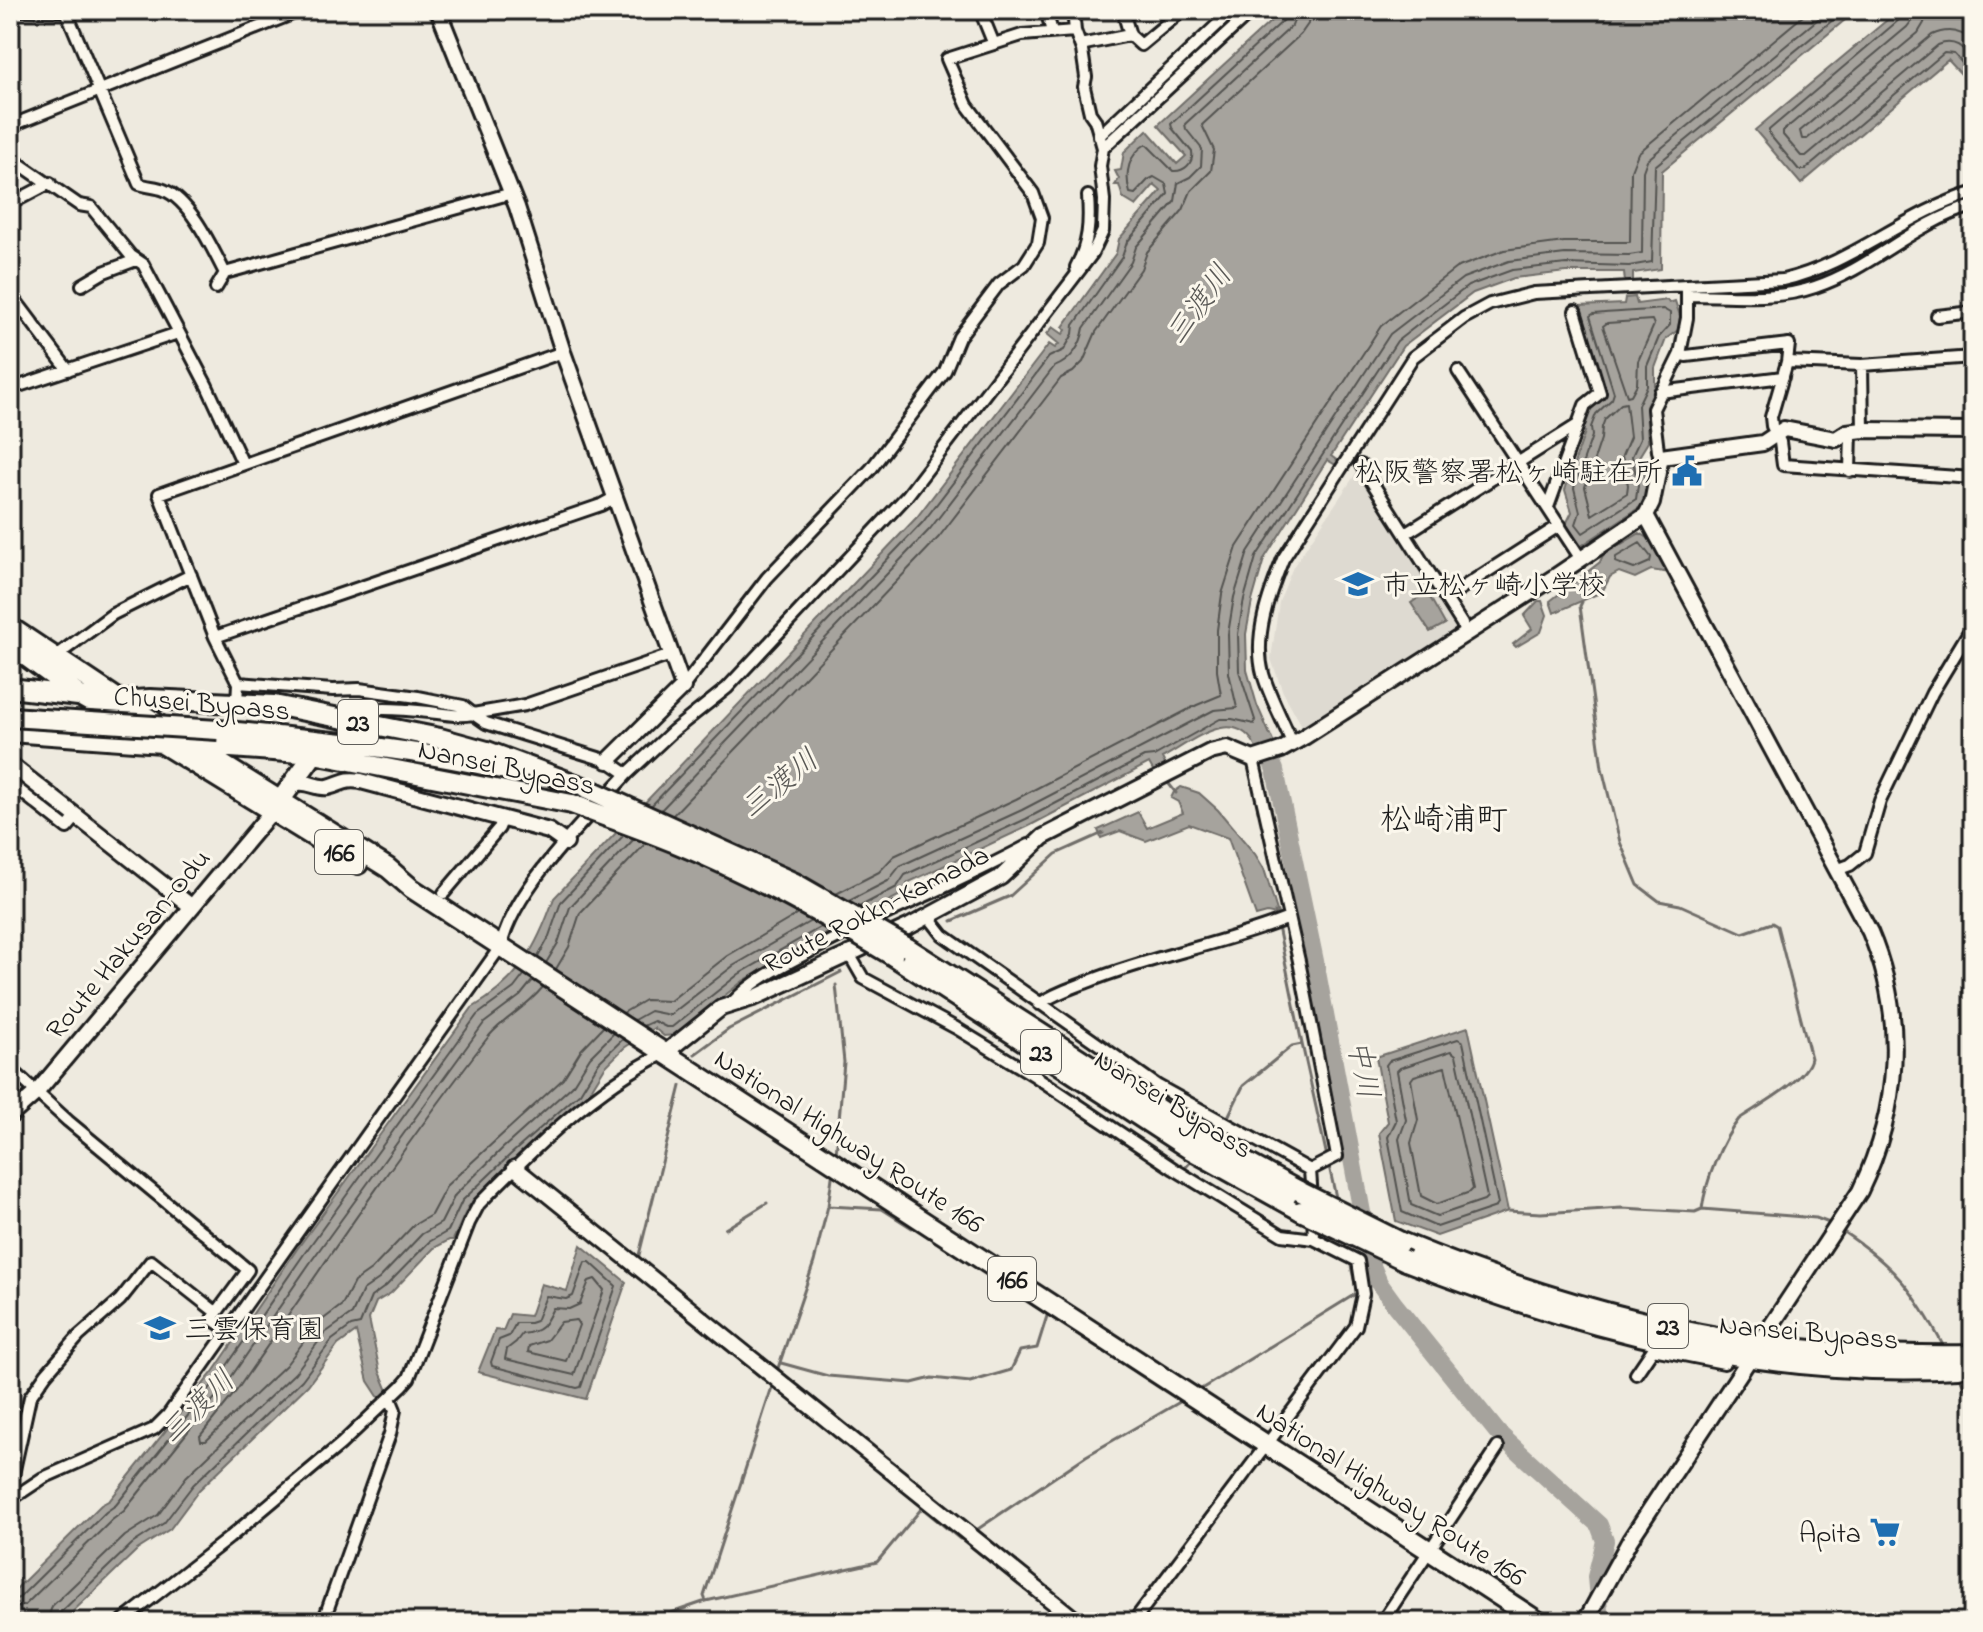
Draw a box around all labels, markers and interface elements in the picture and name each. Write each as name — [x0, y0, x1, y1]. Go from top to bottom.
water label: 三渡川 — [1156, 256, 1245, 355]
place label: 松阪警察署松ヶ崎駐在所 — [1355, 454, 1663, 495]
public building icon: 松阪警察署松ヶ崎駐在所 — [1670, 454, 1704, 488]
school or university icon: 市立松ヶ崎小学校 — [1341, 567, 1375, 601]
place label: 市立松ヶ崎小学校 — [1382, 567, 1606, 608]
street label: Chusei Bypass — [112, 677, 292, 734]
road number: 23 — [338, 700, 378, 744]
street label: Nansei Bypass — [414, 731, 599, 808]
water label: 三渡川 — [732, 740, 830, 831]
district label: 松崎浦町 — [1380, 798, 1508, 845]
road number: 166 — [315, 830, 363, 874]
street label: Route Rokkn-Kamada — [756, 836, 997, 986]
street label: Route Hakusan-Odu — [37, 841, 222, 1050]
road number: 23 — [1021, 1030, 1061, 1074]
water label: 中川 — [1334, 1036, 1388, 1103]
street label: National Highway Route 166 — [705, 1040, 991, 1246]
street label: Nansei Bypass — [1085, 1041, 1259, 1171]
road number: 166 — [988, 1257, 1036, 1301]
road number: 23 — [1648, 1304, 1688, 1348]
street label: Nansei Bypass — [1717, 1306, 1900, 1363]
school or university icon: 三雲保育園 — [143, 1311, 177, 1345]
place label: 三雲保育園 — [184, 1311, 324, 1352]
water label: 三渡川 — [151, 1361, 247, 1455]
street label: National Highway Route 166 — [1247, 1393, 1533, 1599]
place label: Apita — [1799, 1515, 1861, 1556]
supermarket icon: Apita — [1868, 1515, 1902, 1549]

